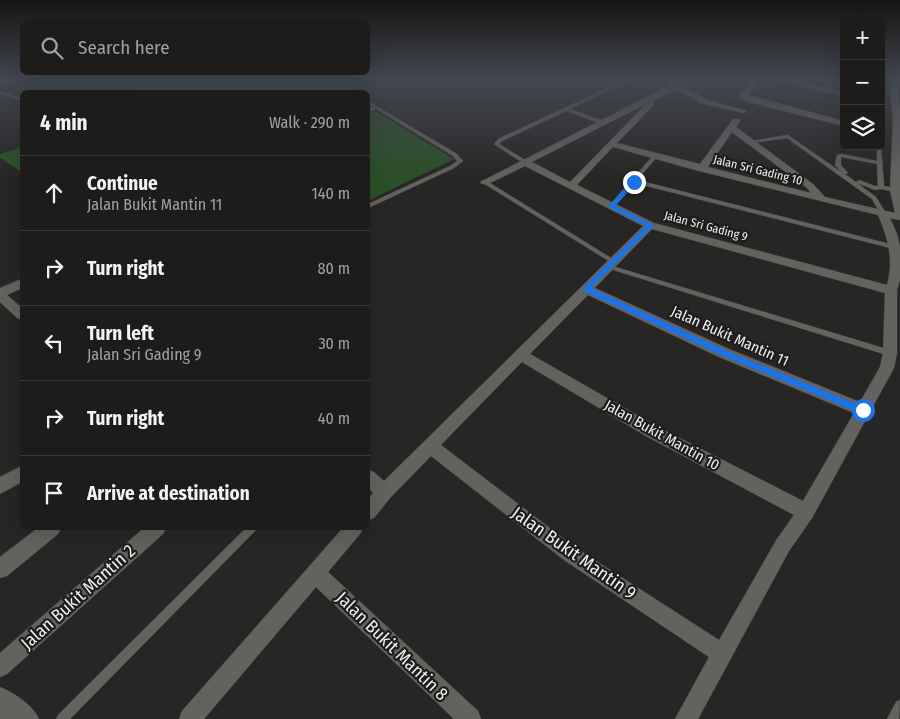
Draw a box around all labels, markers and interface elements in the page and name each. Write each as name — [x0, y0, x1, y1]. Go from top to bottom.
map controls — [840, 15, 885, 150]
button: + — [840, 15, 885, 60]
search box — [20, 20, 370, 75]
icon: search — [38, 34, 66, 62]
text: Search here — [78, 36, 170, 59]
button: − — [840, 60, 885, 105]
button: layers — [840, 105, 885, 150]
text: 4 min — [40, 110, 88, 136]
text: Walk · 290 m — [269, 113, 350, 132]
street label: Jalan Sri Gading 10 — [712, 152, 804, 188]
route end — [623, 171, 646, 194]
text: Continue — [87, 172, 158, 195]
icon: ahead — [40, 179, 68, 207]
text: 140 m — [312, 184, 350, 203]
text: Jalan Bukit Mantin 11 — [87, 195, 222, 214]
street label: Jalan Sri Gading 9 — [663, 208, 749, 244]
icon: right — [40, 254, 68, 282]
text: Turn right — [87, 257, 164, 280]
text: 80 m — [318, 259, 350, 278]
street label: Jalan Bukit Mantin 11 — [668, 302, 792, 370]
text: Turn left — [87, 322, 154, 345]
icon: left — [40, 329, 68, 357]
text: 30 m — [318, 334, 350, 353]
text: Jalan Sri Gading 9 — [87, 345, 202, 364]
street label: Jalan Bukit Mantin 10 — [601, 396, 723, 474]
route start — [852, 399, 875, 422]
icon: right — [40, 404, 68, 432]
text: Turn right — [87, 407, 164, 430]
text: 40 m — [318, 409, 350, 428]
icon: arrive — [40, 479, 68, 507]
text: Arrive at destination — [87, 482, 250, 505]
street label: Jalan Bukit Mantin 9 — [507, 502, 641, 604]
street label: Jalan Bukit Mantin 2 — [16, 540, 140, 654]
street label: Jalan Bukit Mantin 8 — [331, 587, 453, 705]

